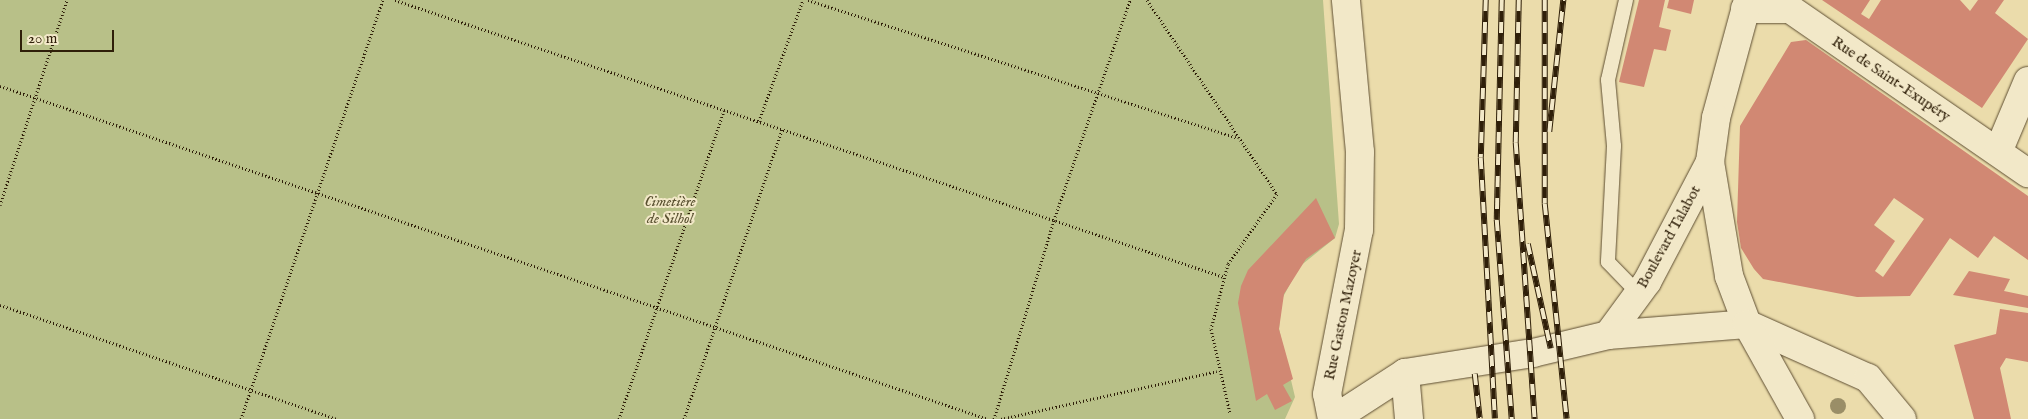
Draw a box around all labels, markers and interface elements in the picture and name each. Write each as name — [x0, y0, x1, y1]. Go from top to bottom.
scale bar — [22, 20, 116, 52]
text: 20 m — [28, 29, 57, 48]
street label: Rue de Saint-Exupéry — [1828, 33, 1954, 125]
street label: Boulevard Talabot — [1633, 183, 1705, 291]
park label: Cimetière de Silhol — [644, 192, 696, 227]
street label: Rue Gaston Mazoyer — [1320, 248, 1366, 382]

